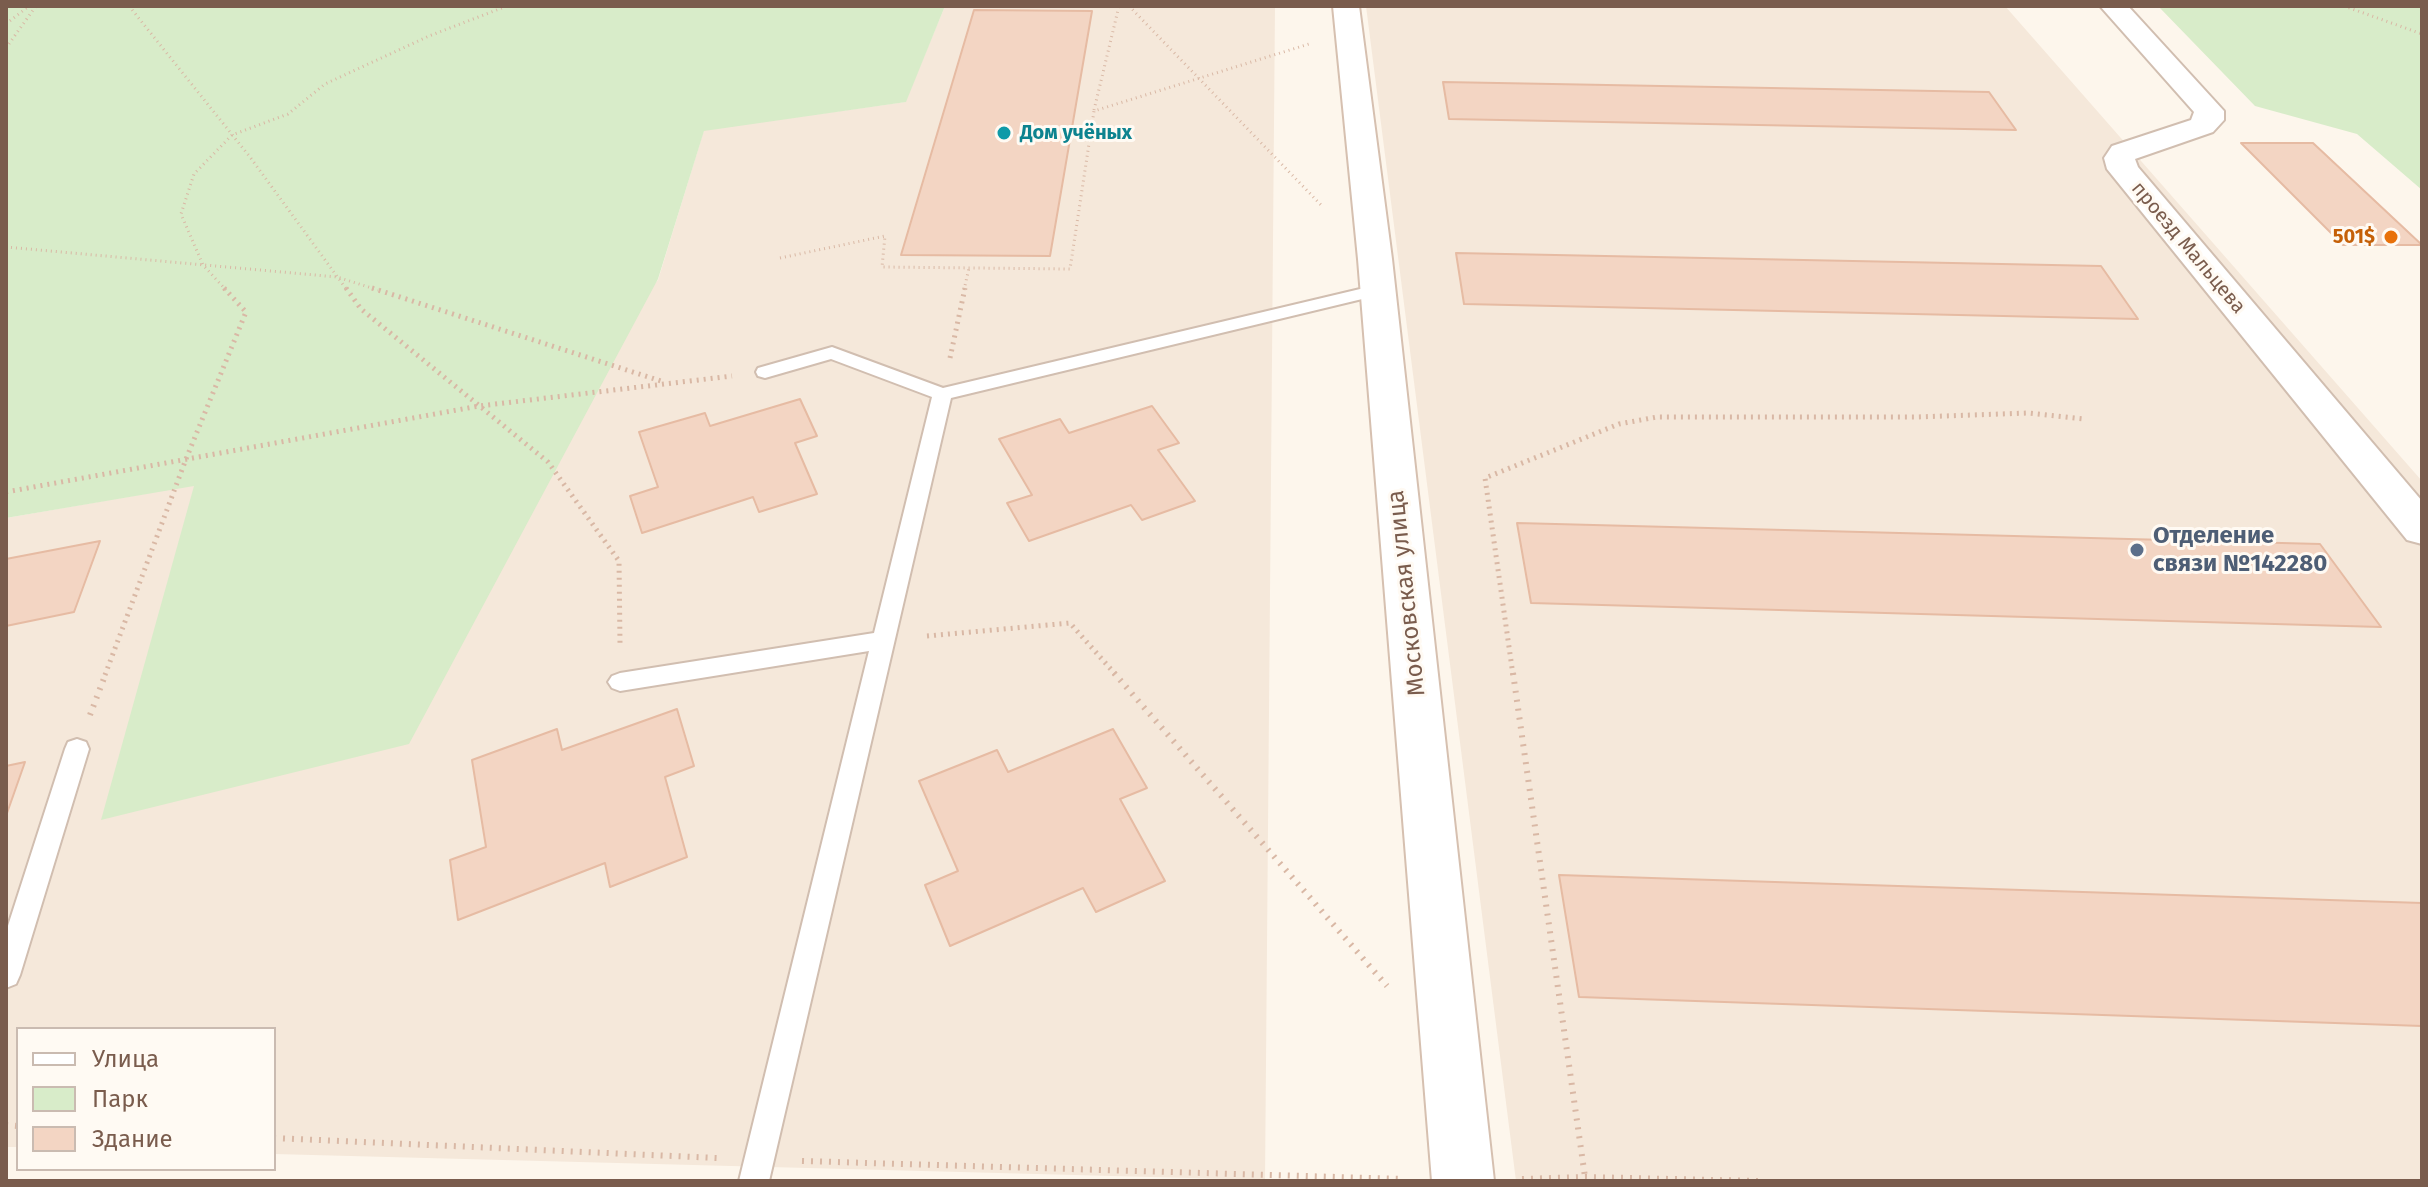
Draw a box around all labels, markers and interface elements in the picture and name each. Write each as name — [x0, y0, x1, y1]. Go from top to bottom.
place label: Дом учёных — [1020, 121, 1132, 145]
marker: Дом учёных — [995, 124, 1013, 142]
street label: проезд Мальцева — [2126, 177, 2250, 319]
place label: 501$ — [2333, 225, 2375, 249]
marker: 501$ — [2382, 228, 2400, 246]
street label: Московская улица — [1382, 489, 1432, 697]
place label: Отделение связи №142280 — [2153, 522, 2327, 578]
marker: Отделение связи №142280 — [2128, 541, 2146, 559]
legend — [16, 1027, 276, 1171]
text: Улица — [92, 1045, 159, 1073]
text: Парк — [92, 1085, 148, 1113]
text: Здание — [92, 1125, 173, 1153]

